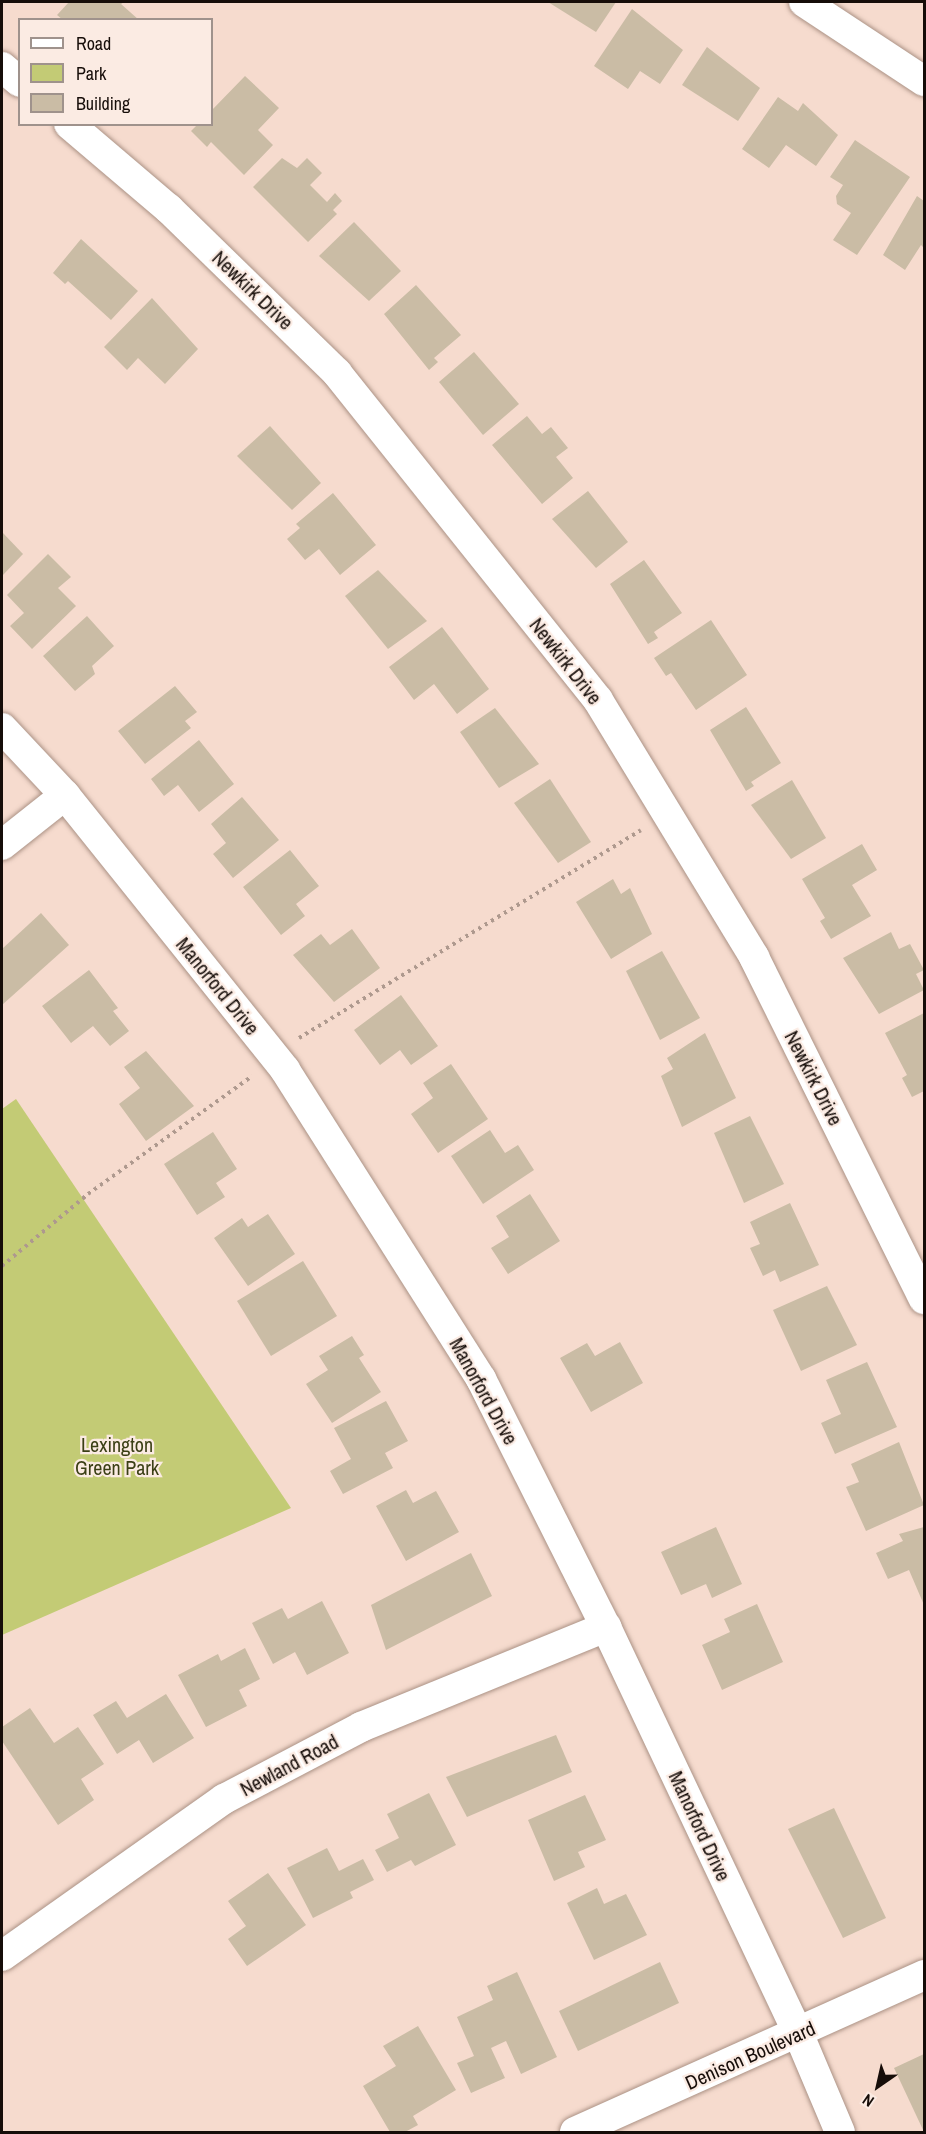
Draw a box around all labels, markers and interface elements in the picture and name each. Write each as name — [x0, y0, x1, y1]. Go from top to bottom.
legend — [18, 18, 213, 126]
text: Road — [76, 31, 111, 56]
text: Park — [76, 61, 106, 86]
text: Building — [76, 91, 130, 116]
street label: Newkirk Drive — [208, 246, 298, 334]
street label: Newkirk Drive — [525, 613, 607, 709]
street label: Manorford Drive — [171, 932, 265, 1040]
street label: Newkirk Drive — [780, 1027, 848, 1129]
street label: Manorford Drive — [445, 1333, 523, 1449]
park label: Lexington Green Park — [75, 1432, 159, 1479]
street label: Newland Road — [236, 1729, 342, 1801]
street label: Manorford Drive — [664, 1767, 736, 1885]
street label: Denison Boulevard — [681, 2016, 819, 2094]
north arrow — [848, 2056, 908, 2116]
text: N — [858, 2089, 878, 2113]

